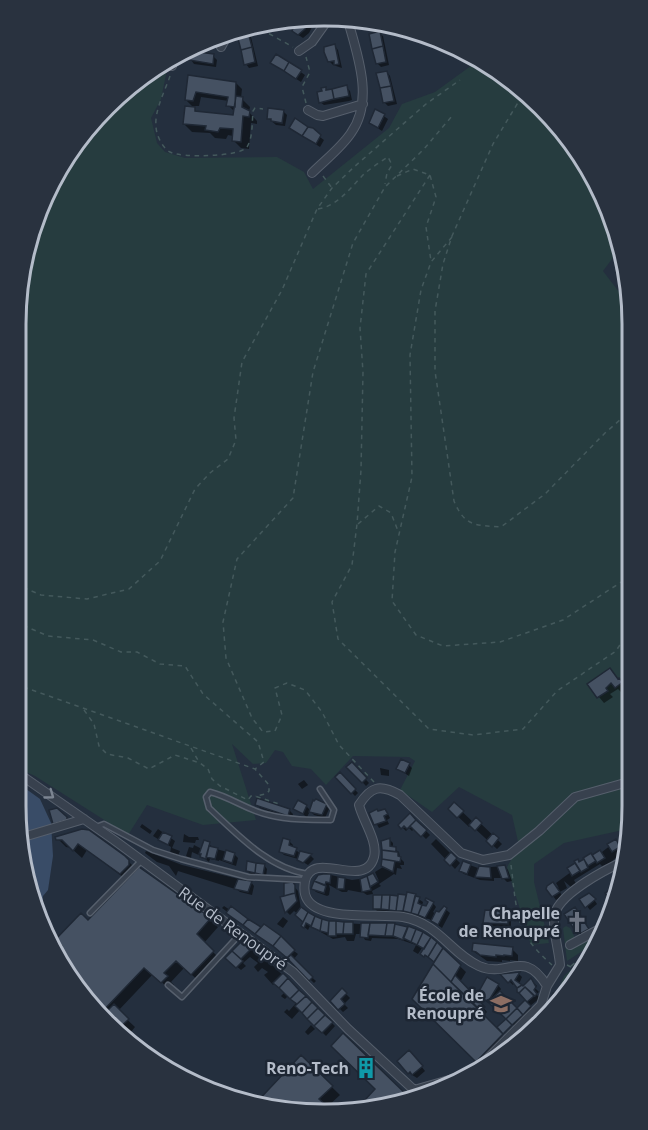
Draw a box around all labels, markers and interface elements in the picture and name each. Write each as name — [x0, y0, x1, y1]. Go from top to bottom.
one-way arrow — [43, 787, 54, 798]
street label: Rue de Renoupré — [174, 881, 292, 975]
place label: Chapelle de Renoupré — [458, 902, 560, 942]
church icon: Chapelle de Renoupré — [565, 910, 589, 934]
place label: École de Renoupré — [406, 984, 484, 1024]
school or university icon: École de Renoupré — [489, 992, 513, 1016]
building icon: Reno-Tech — [354, 1056, 378, 1080]
place label: Reno-Tech — [266, 1057, 349, 1079]

